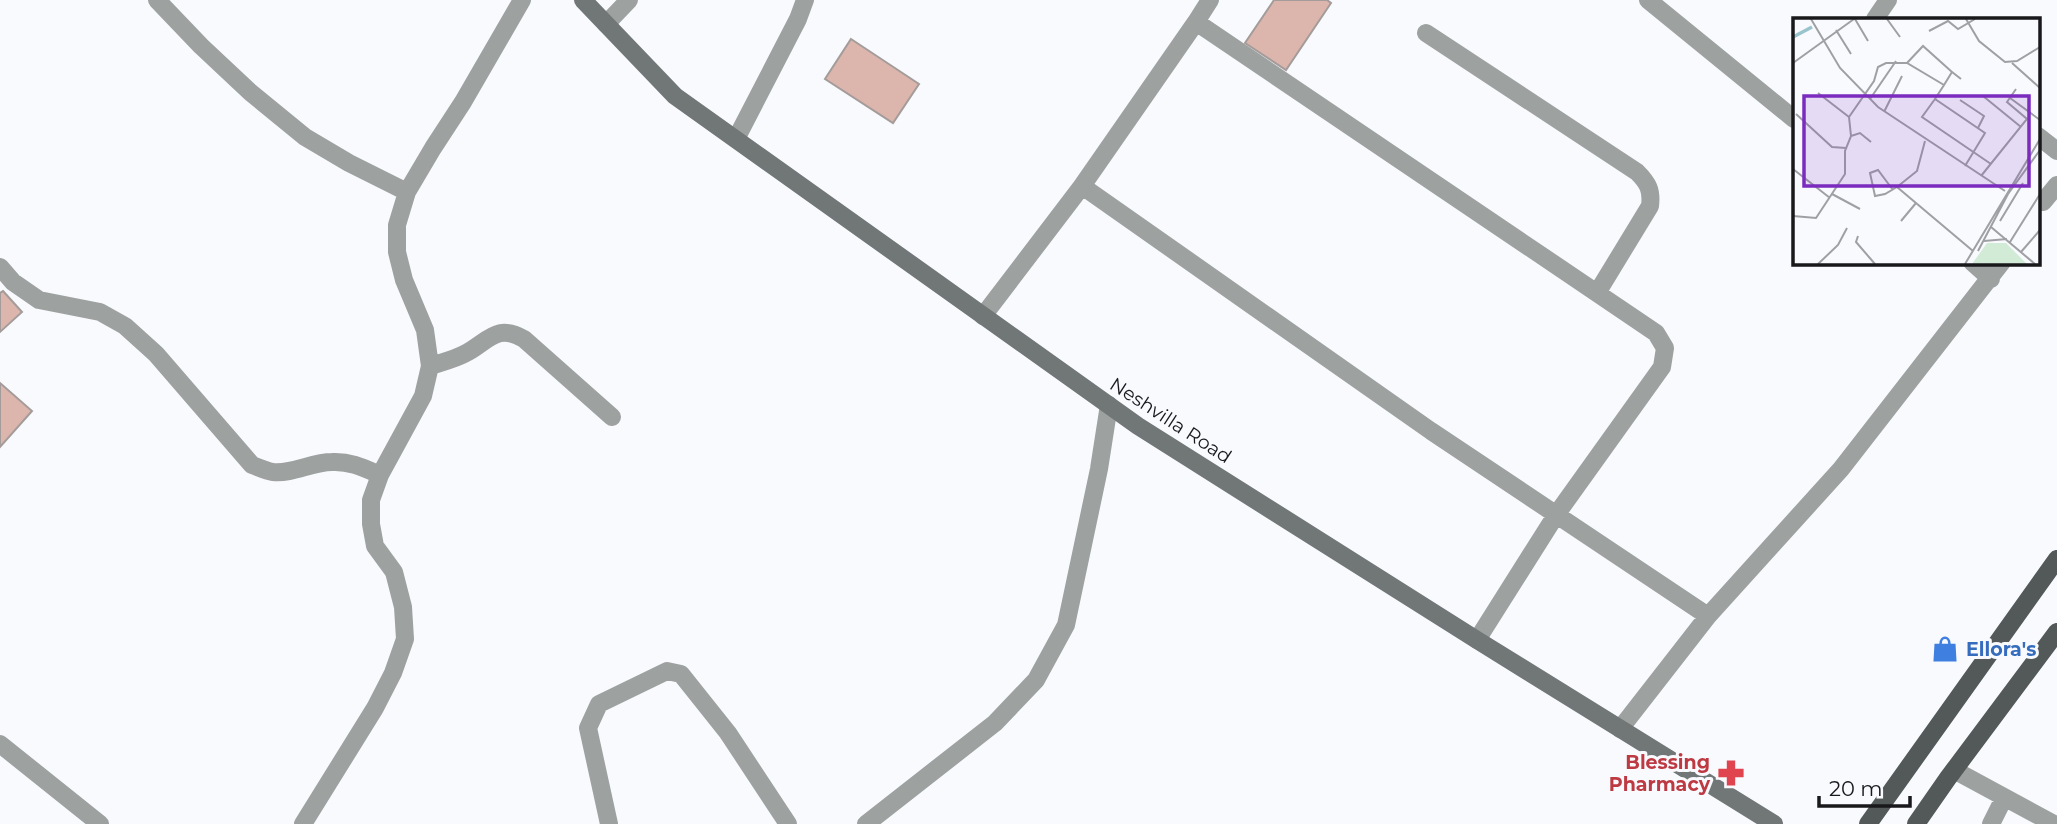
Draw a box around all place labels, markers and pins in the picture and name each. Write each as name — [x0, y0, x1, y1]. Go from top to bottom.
shop icon: Ellora's — [1930, 634, 1960, 664]
place label: Ellora's — [1966, 638, 2036, 661]
place label: Blessing Pharmacy — [1609, 751, 1711, 796]
pharmacy icon: Blessing Pharmacy — [1716, 758, 1746, 788]

